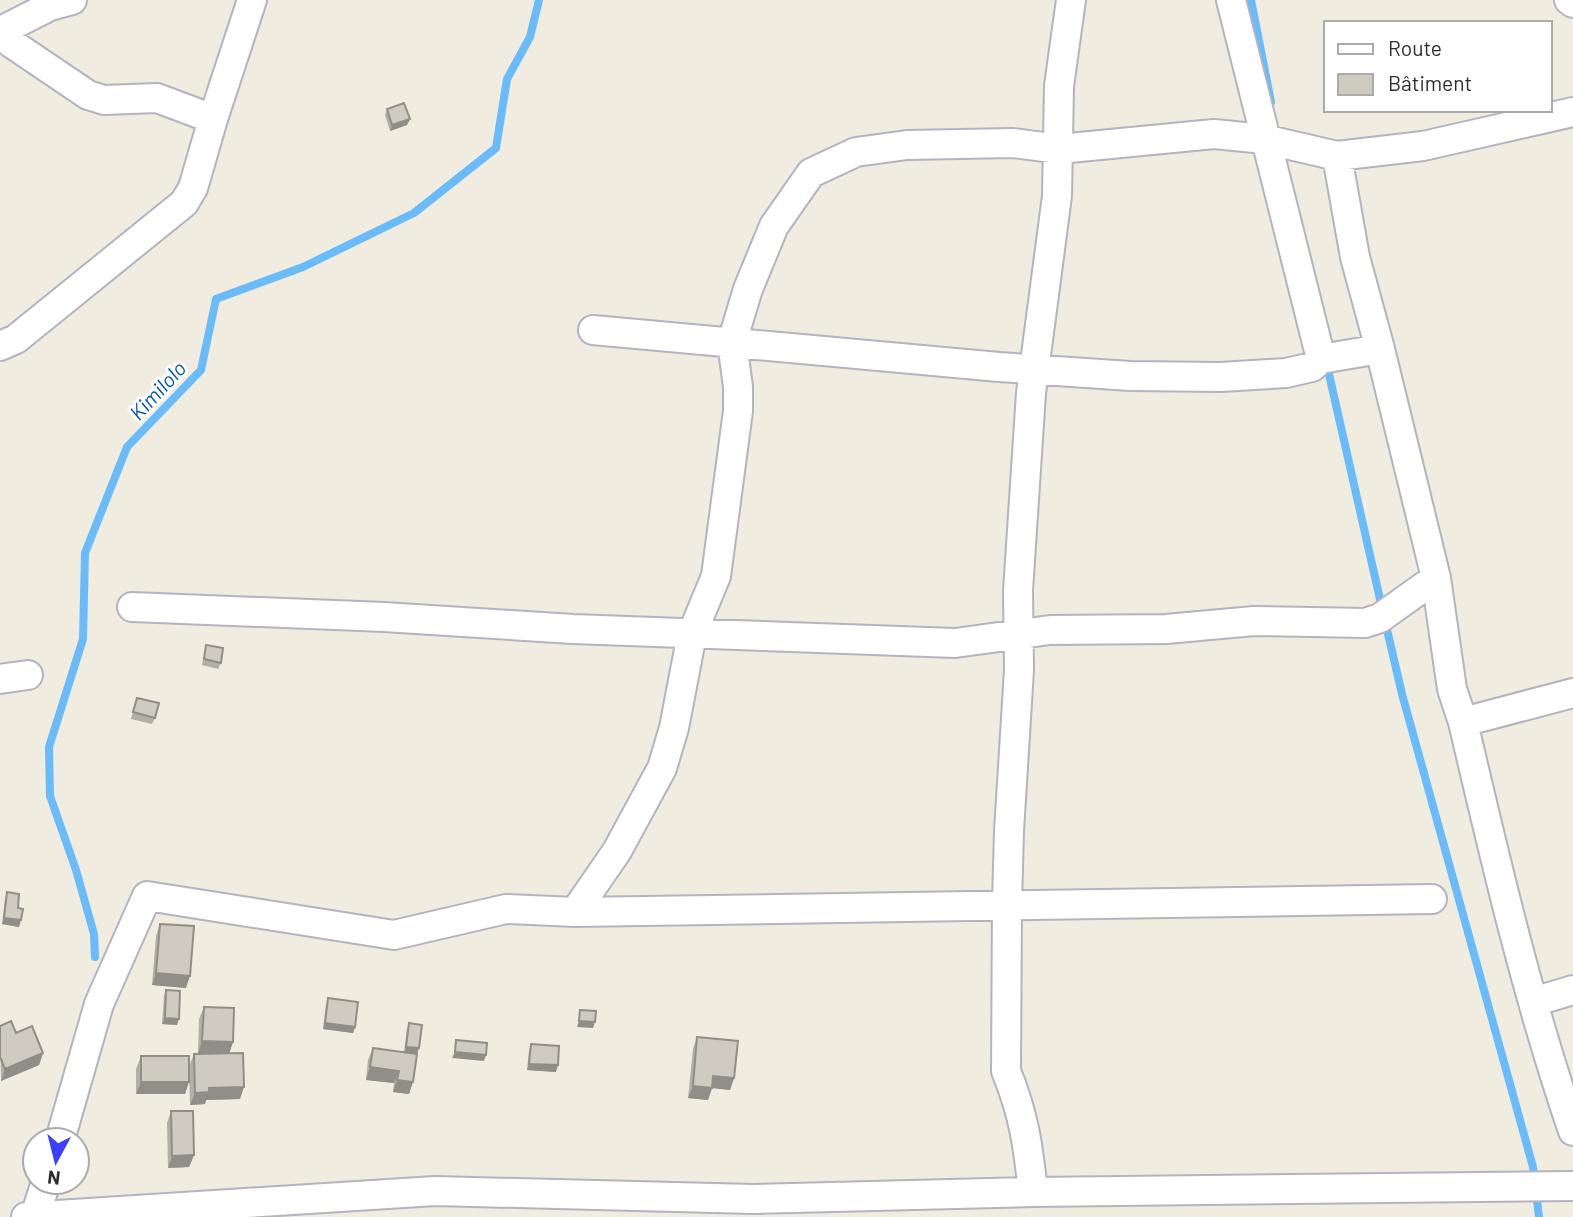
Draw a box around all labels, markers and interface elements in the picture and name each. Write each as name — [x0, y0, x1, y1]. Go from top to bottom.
legend — [1324, 21, 1552, 112]
text: Route — [1388, 35, 1442, 60]
text: Bâtiment — [1388, 70, 1472, 95]
water label: Kimilolo — [124, 355, 190, 425]
north arrow — [21, 1126, 91, 1196]
text: N — [46, 1166, 62, 1191]

